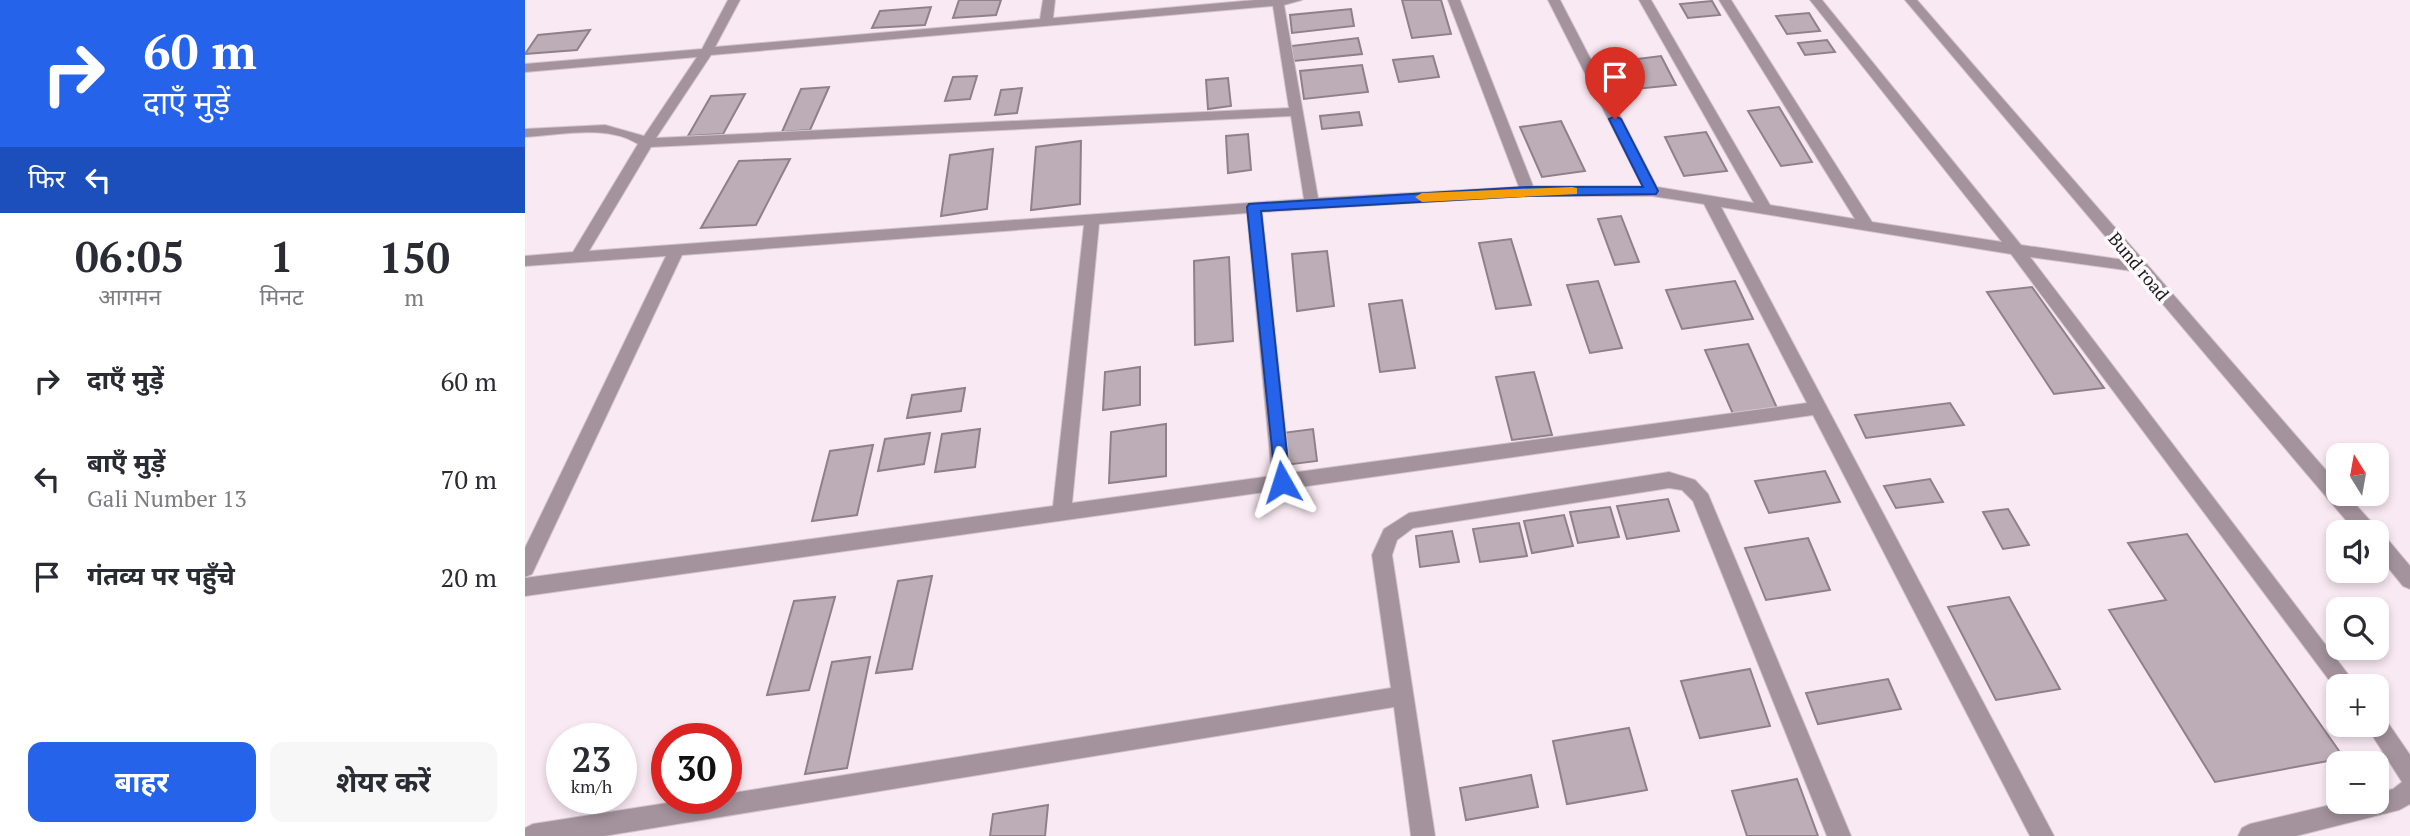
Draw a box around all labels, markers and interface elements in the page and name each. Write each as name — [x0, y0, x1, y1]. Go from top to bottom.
text: 60 m — [143, 18, 257, 83]
icon: right — [28, 28, 119, 119]
pin — [1585, 47, 1645, 119]
icon: arrive — [1596, 58, 1634, 96]
text: दाएँ मुड़ें — [143, 81, 230, 123]
text: फिर — [28, 161, 65, 195]
icon: left — [79, 161, 117, 199]
street label: Bund road — [2103, 227, 2175, 305]
text: 06:05 — [75, 228, 184, 284]
text: 1 — [270, 228, 293, 284]
text: 150 — [379, 229, 450, 285]
text: आगमन — [98, 281, 161, 312]
text: मिनट — [260, 281, 304, 312]
text: m — [404, 282, 424, 313]
icon: right — [28, 362, 66, 400]
text: दाएँ मुड़ें — [87, 362, 164, 396]
text: 60 m — [441, 364, 497, 398]
north arrow — [2326, 443, 2389, 506]
map controls — [2326, 443, 2389, 814]
text: बाएँ मुड़ें — [87, 445, 165, 479]
position arrow — [1245, 445, 1319, 519]
icon: left — [28, 460, 66, 498]
text: 70 m — [441, 462, 497, 496]
text: Gali Number 13 — [87, 483, 247, 514]
button: sound — [2326, 520, 2389, 583]
icon: arrive — [28, 558, 66, 596]
text: गंतव्य पर पहुँचे — [87, 558, 235, 592]
text: 20 m — [441, 560, 497, 594]
button: search — [2326, 597, 2389, 660]
button: + — [2326, 674, 2389, 737]
speed limit sign: 30 — [651, 723, 742, 814]
text: 23 — [572, 736, 611, 782]
button: बाहर — [28, 742, 256, 822]
button: शेयर करें — [270, 742, 497, 822]
button: − — [2326, 751, 2389, 814]
text: km/h — [571, 774, 612, 798]

